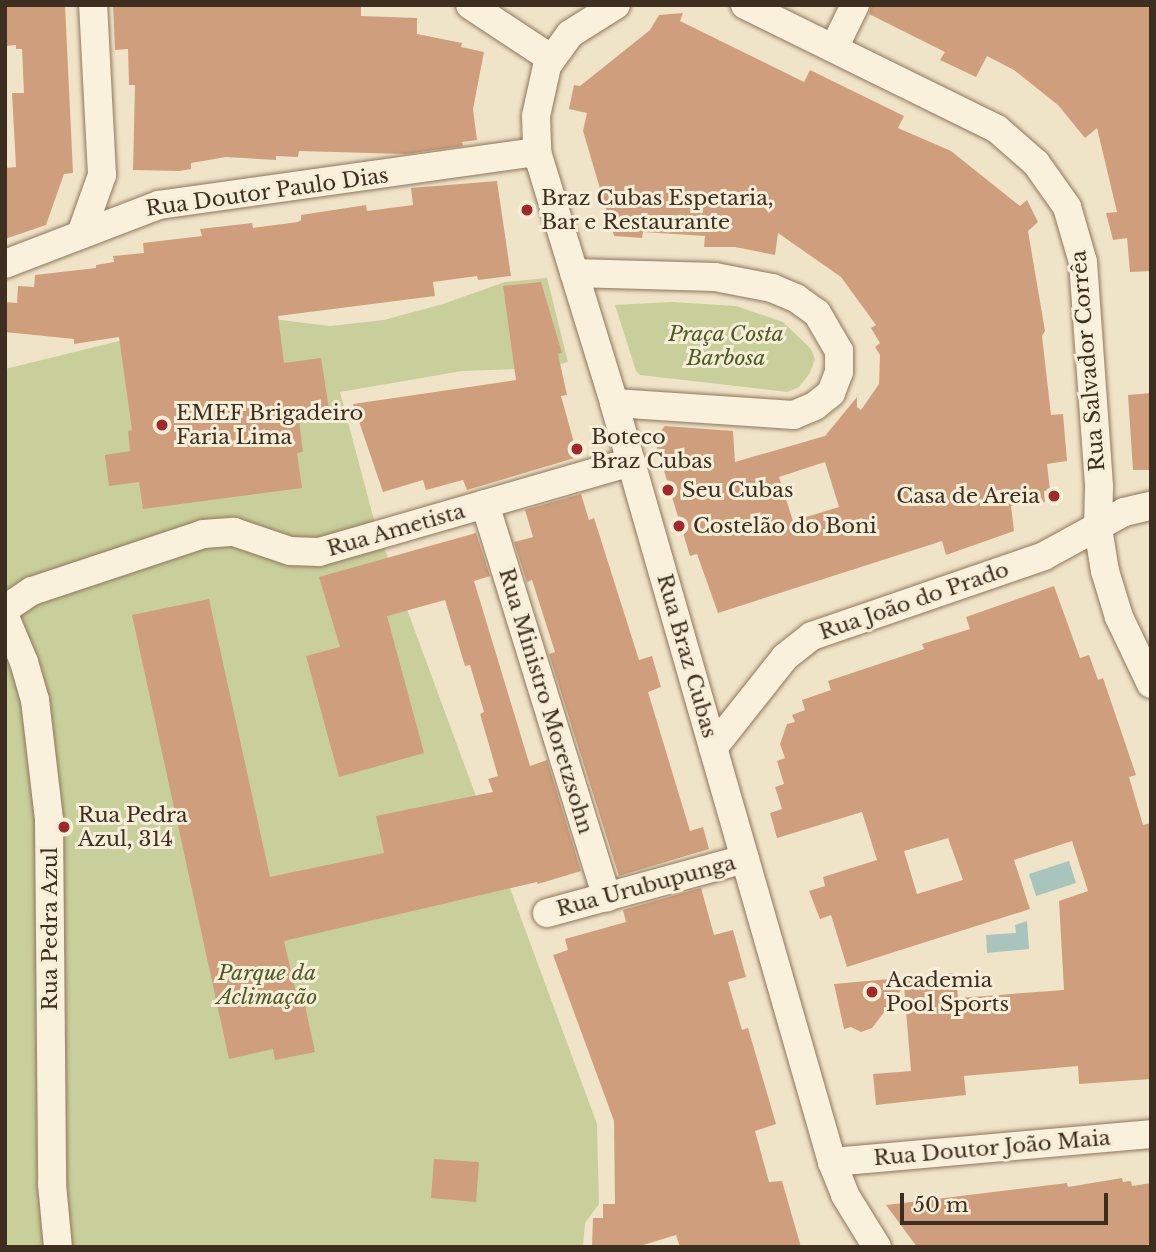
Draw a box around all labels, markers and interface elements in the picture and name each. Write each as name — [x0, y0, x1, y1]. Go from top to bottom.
street label: Rua Doutor Paulo Dias — [144, 162, 390, 222]
place label: Braz Cubas Espetaria, Bar e Restaurante — [541, 185, 774, 235]
marker: Braz Cubas Espetaria, Bar e Restaurante — [519, 202, 535, 218]
street label: Rua Salvador Corrêa — [1066, 249, 1110, 473]
park label: Praça Costa Barbosa — [668, 321, 784, 371]
place label: EMEF Brigadeiro Faria Lima — [176, 400, 364, 450]
marker: EMEF Brigadeiro Faria Lima — [154, 417, 170, 433]
place label: Boteco Braz Cubas — [591, 424, 712, 474]
marker: Boteco Braz Cubas — [569, 441, 585, 457]
place label: Seu Cubas — [682, 477, 793, 503]
marker: Seu Cubas — [660, 482, 676, 498]
place label: Casa de Areia — [895, 483, 1040, 509]
marker: Casa de Areia — [1046, 488, 1062, 504]
street label: Rua Ametista — [324, 498, 468, 562]
place label: Costelão do Boni — [693, 513, 877, 539]
marker: Costelão do Boni — [671, 518, 687, 534]
street label: Rua João do Prado — [816, 557, 1012, 645]
street label: Rua Ministro Moretzsohn — [494, 565, 598, 837]
street label: Rua Braz Cubas — [652, 571, 722, 741]
place label: Rua Pedra Azul, 314 — [78, 802, 188, 852]
marker: Rua Pedra Azul, 314 — [56, 819, 72, 835]
street label: Rua Pedra Azul — [37, 847, 63, 1011]
street label: Rua Urubupunga — [554, 850, 738, 922]
park label: Parque da Aclimação — [217, 960, 317, 1010]
place label: Academia Pool Sports — [886, 967, 1009, 1017]
marker: Academia Pool Sports — [864, 984, 880, 1000]
street label: Rua Doutor João Maia — [872, 1125, 1112, 1171]
scale bar — [904, 1178, 1112, 1222]
text: 50 m — [913, 1192, 968, 1218]

